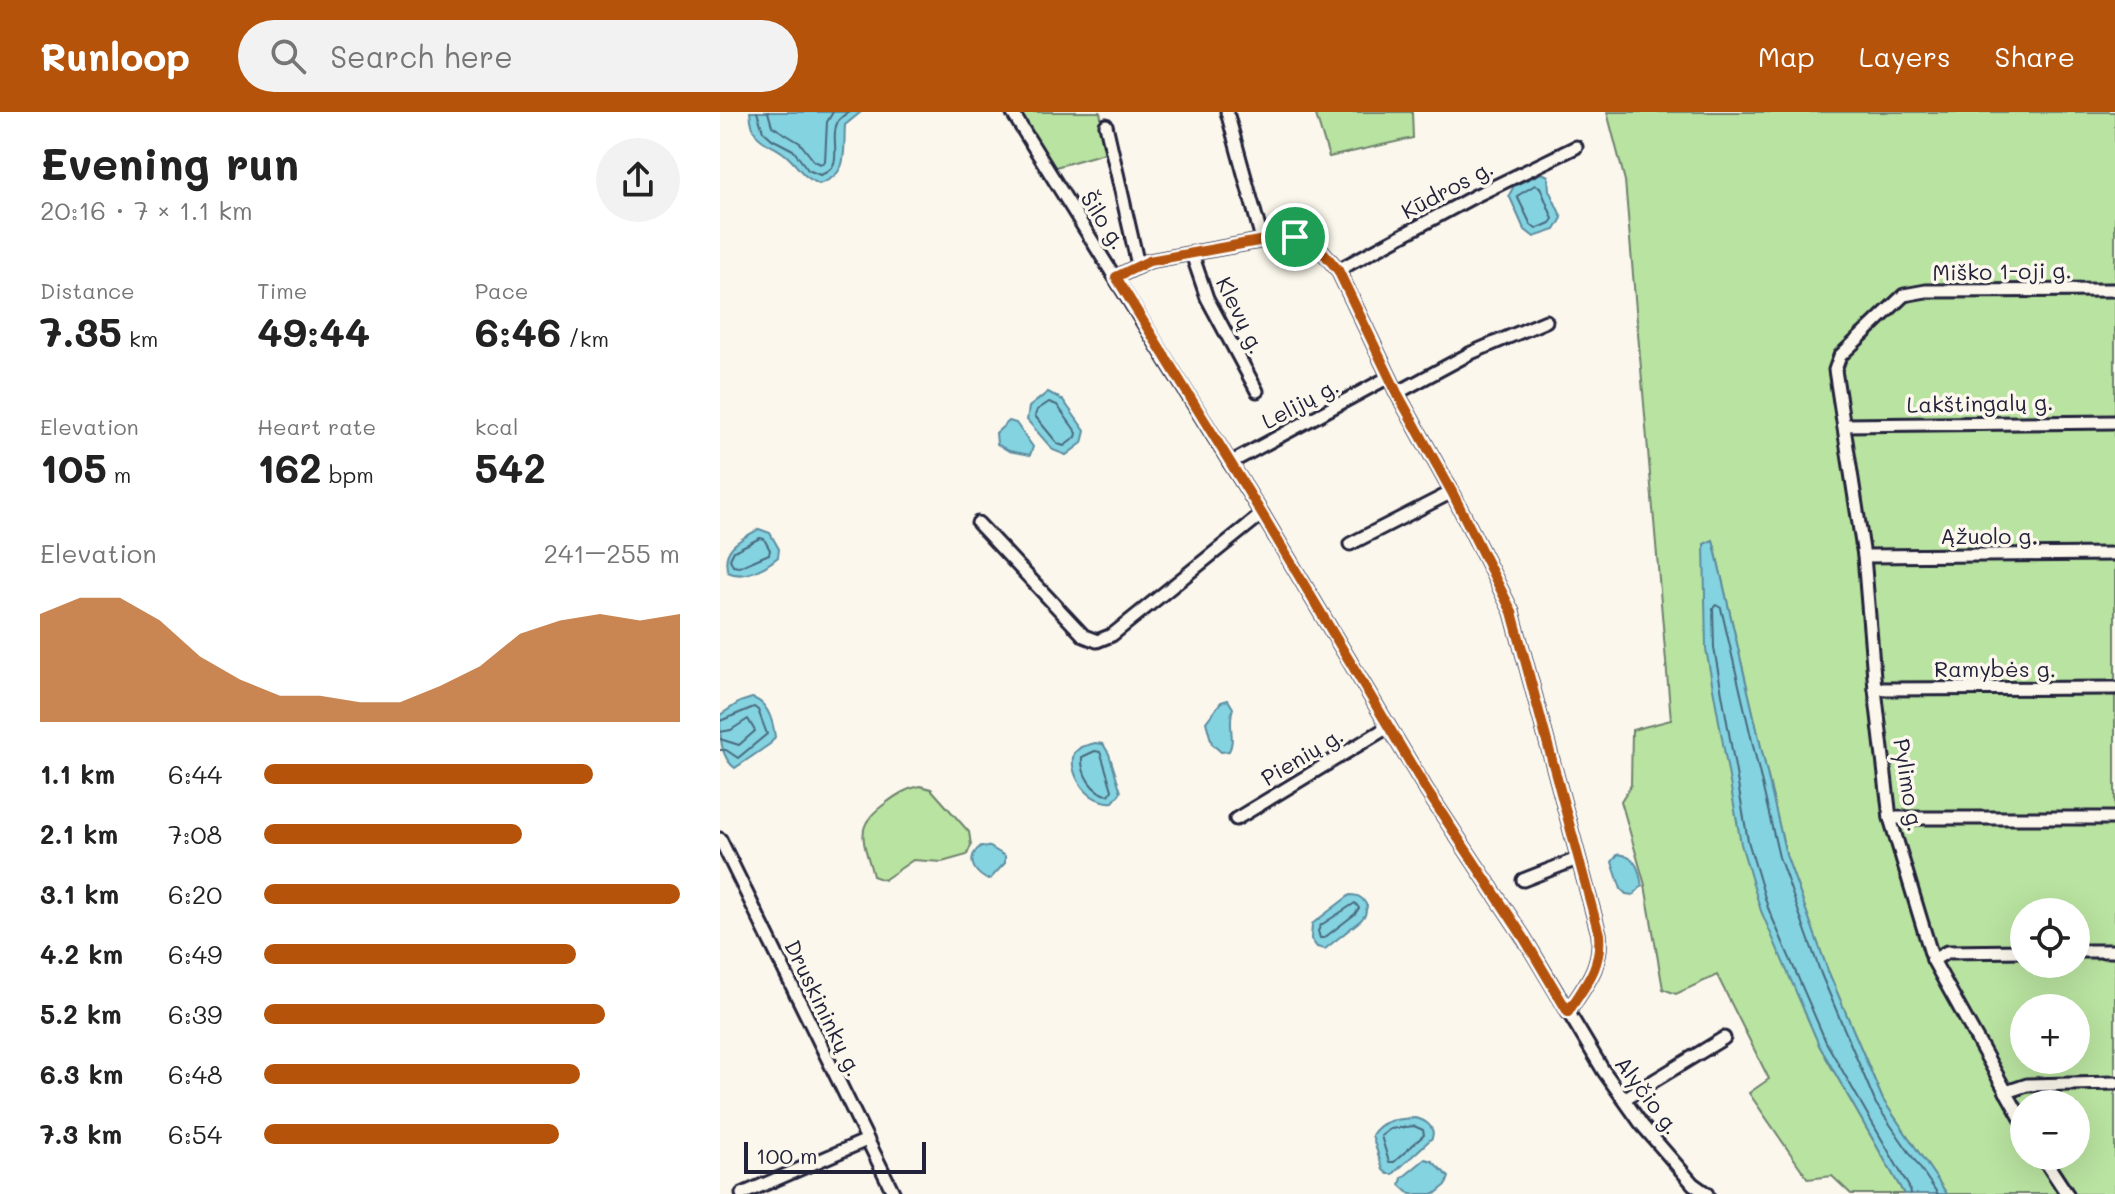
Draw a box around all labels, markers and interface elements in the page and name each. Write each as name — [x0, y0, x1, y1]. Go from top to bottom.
search box — [238, 20, 798, 92]
text: Runloop — [40, 31, 190, 81]
icon: search — [266, 34, 310, 78]
text: Search here — [330, 36, 513, 76]
text: Map — [1758, 38, 1815, 74]
text: Layers — [1859, 38, 1951, 74]
text: Share — [1995, 38, 2075, 74]
text: Evening run — [40, 134, 299, 191]
button: share — [596, 138, 680, 222]
street label: Kūdros g. — [1396, 153, 1498, 225]
street label: Šilo g. — [1074, 185, 1134, 255]
text: 20:16 · 7 × 1.1 km — [40, 193, 253, 227]
pin — [1261, 203, 1329, 271]
icon: arrive — [1273, 215, 1317, 259]
street label: Miško 1-oji g. — [1932, 255, 2072, 287]
street label: Klevų g. — [1210, 272, 1272, 358]
text: Distance — [40, 276, 135, 305]
text: Time — [257, 276, 307, 305]
text: Pace — [475, 276, 528, 305]
text: 7.35 — [40, 305, 122, 357]
text: 49:44 — [257, 305, 370, 357]
text: 6:46 — [475, 305, 561, 357]
text: km — [122, 324, 158, 353]
text: /km — [561, 324, 609, 353]
street label: Lelijų g. — [1256, 371, 1344, 435]
street label: Lakštingalų g. — [1906, 387, 2054, 419]
text: Elevation — [40, 412, 139, 441]
text: Heart rate — [257, 412, 376, 441]
text: kcal — [475, 412, 519, 441]
text: 105 — [40, 441, 107, 493]
text: 162 — [257, 441, 322, 493]
text: 542 — [475, 441, 546, 493]
text: m — [107, 460, 131, 489]
text: bpm — [322, 460, 374, 489]
street label: Ąžuolo g. — [1940, 521, 2038, 550]
text: Elevation — [40, 536, 157, 570]
text: 241–255 m — [543, 536, 680, 570]
street label: Ramybės g. — [1934, 654, 2056, 683]
street label: Pienių g. — [1256, 720, 1348, 792]
street label: Pylimo g. — [1887, 736, 1931, 834]
text: 1.1 km — [40, 757, 115, 791]
text: 6:44 — [168, 757, 222, 791]
text: 2.1 km — [40, 817, 118, 851]
text: 7:08 — [168, 817, 222, 851]
text: 3.1 km — [40, 877, 119, 911]
text: 6:20 — [168, 877, 222, 911]
map controls — [2010, 898, 2090, 1170]
button: locate — [2010, 898, 2090, 978]
street label: Druskininkų g. — [778, 935, 870, 1081]
text: 4.2 km — [40, 937, 123, 971]
text: 6:49 — [168, 937, 222, 971]
button: + — [2010, 994, 2090, 1074]
text: 5.2 km — [40, 997, 122, 1031]
text: 6:39 — [168, 997, 222, 1031]
street label: Alyčio g. — [1609, 1050, 1687, 1140]
text: 6.3 km — [40, 1057, 123, 1091]
text: 6:48 — [168, 1057, 223, 1091]
button: − — [2010, 1090, 2090, 1170]
text: 7.3 km — [40, 1117, 122, 1151]
text: 6:54 — [168, 1117, 222, 1151]
scale bar — [744, 1138, 926, 1174]
text: 100 m — [756, 1141, 818, 1170]

